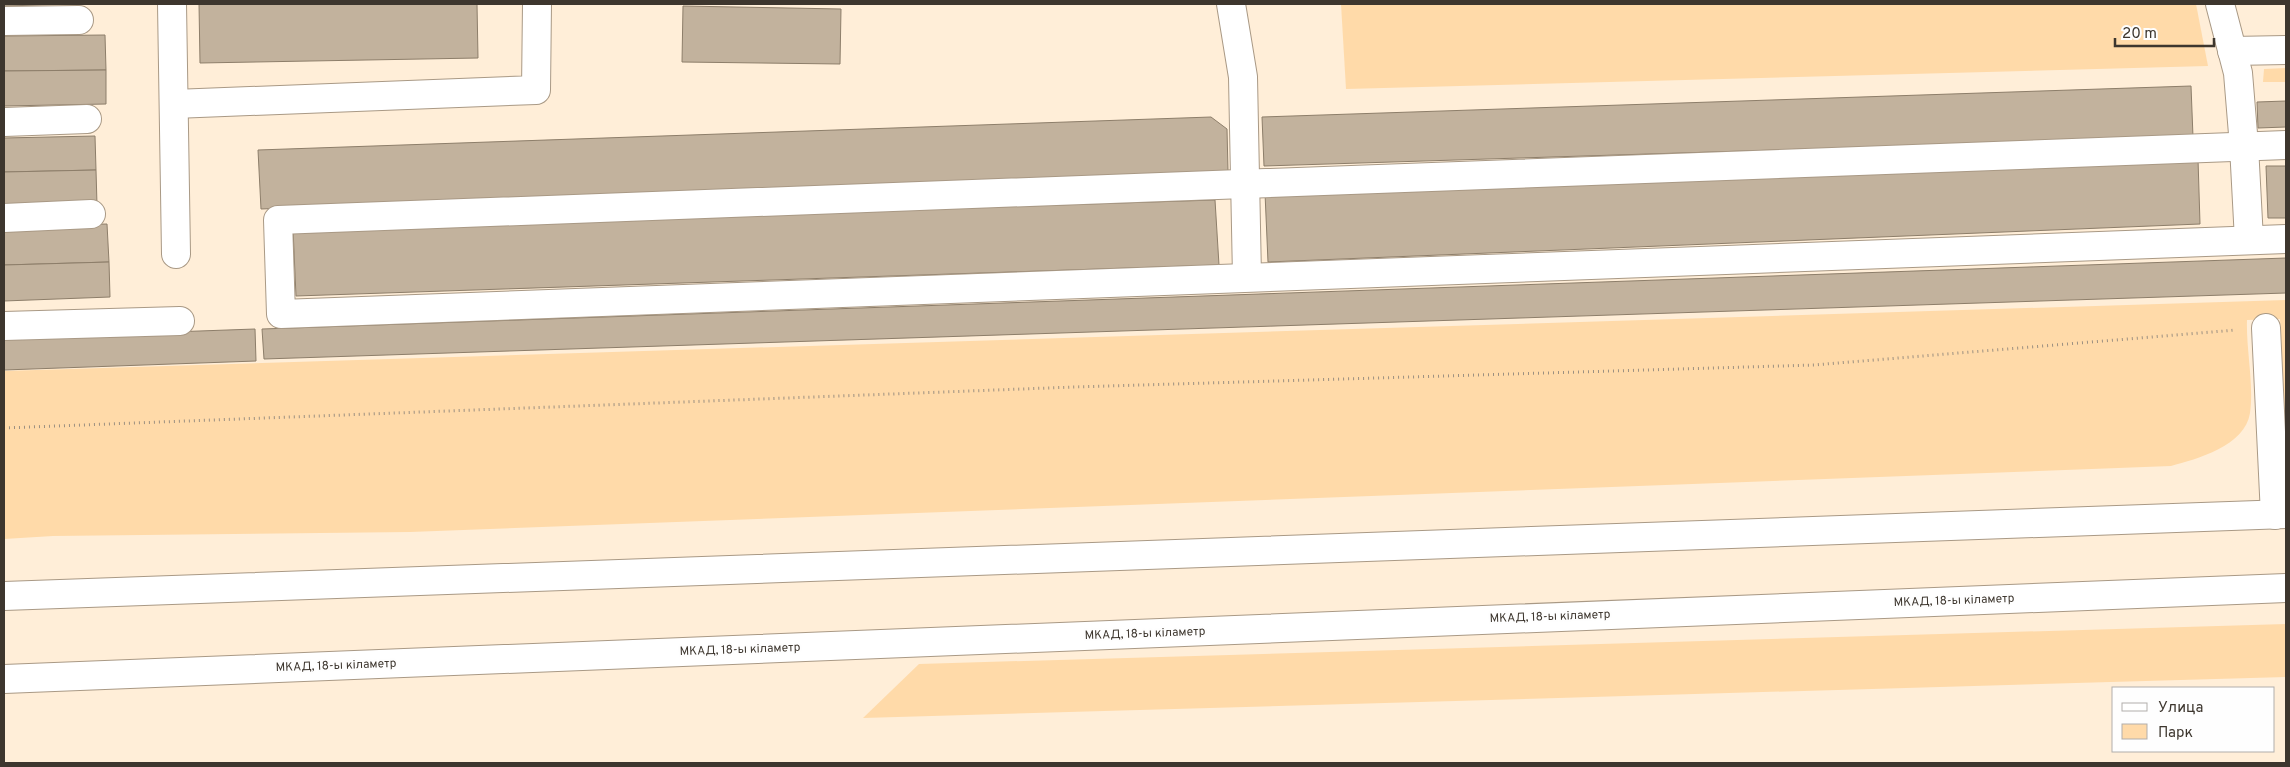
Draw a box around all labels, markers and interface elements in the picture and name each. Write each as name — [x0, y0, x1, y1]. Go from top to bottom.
scale bar — [2115, 15, 2214, 47]
text: 20 m — [2122, 25, 2157, 44]
street label: МКАД, 18-ы кіламетр — [1893, 591, 2015, 611]
street label: МКАД, 18-ы кіламетр — [1489, 607, 1611, 627]
street label: МКАД, 18-ы кіламетр — [1084, 624, 1206, 644]
street label: МКАД, 18-ы кіламетр — [679, 640, 801, 660]
street label: МКАД, 18-ы кіламетр — [275, 656, 397, 676]
legend — [2112, 687, 2275, 752]
text: Улица — [2158, 699, 2203, 718]
text: Парк — [2158, 724, 2193, 743]

